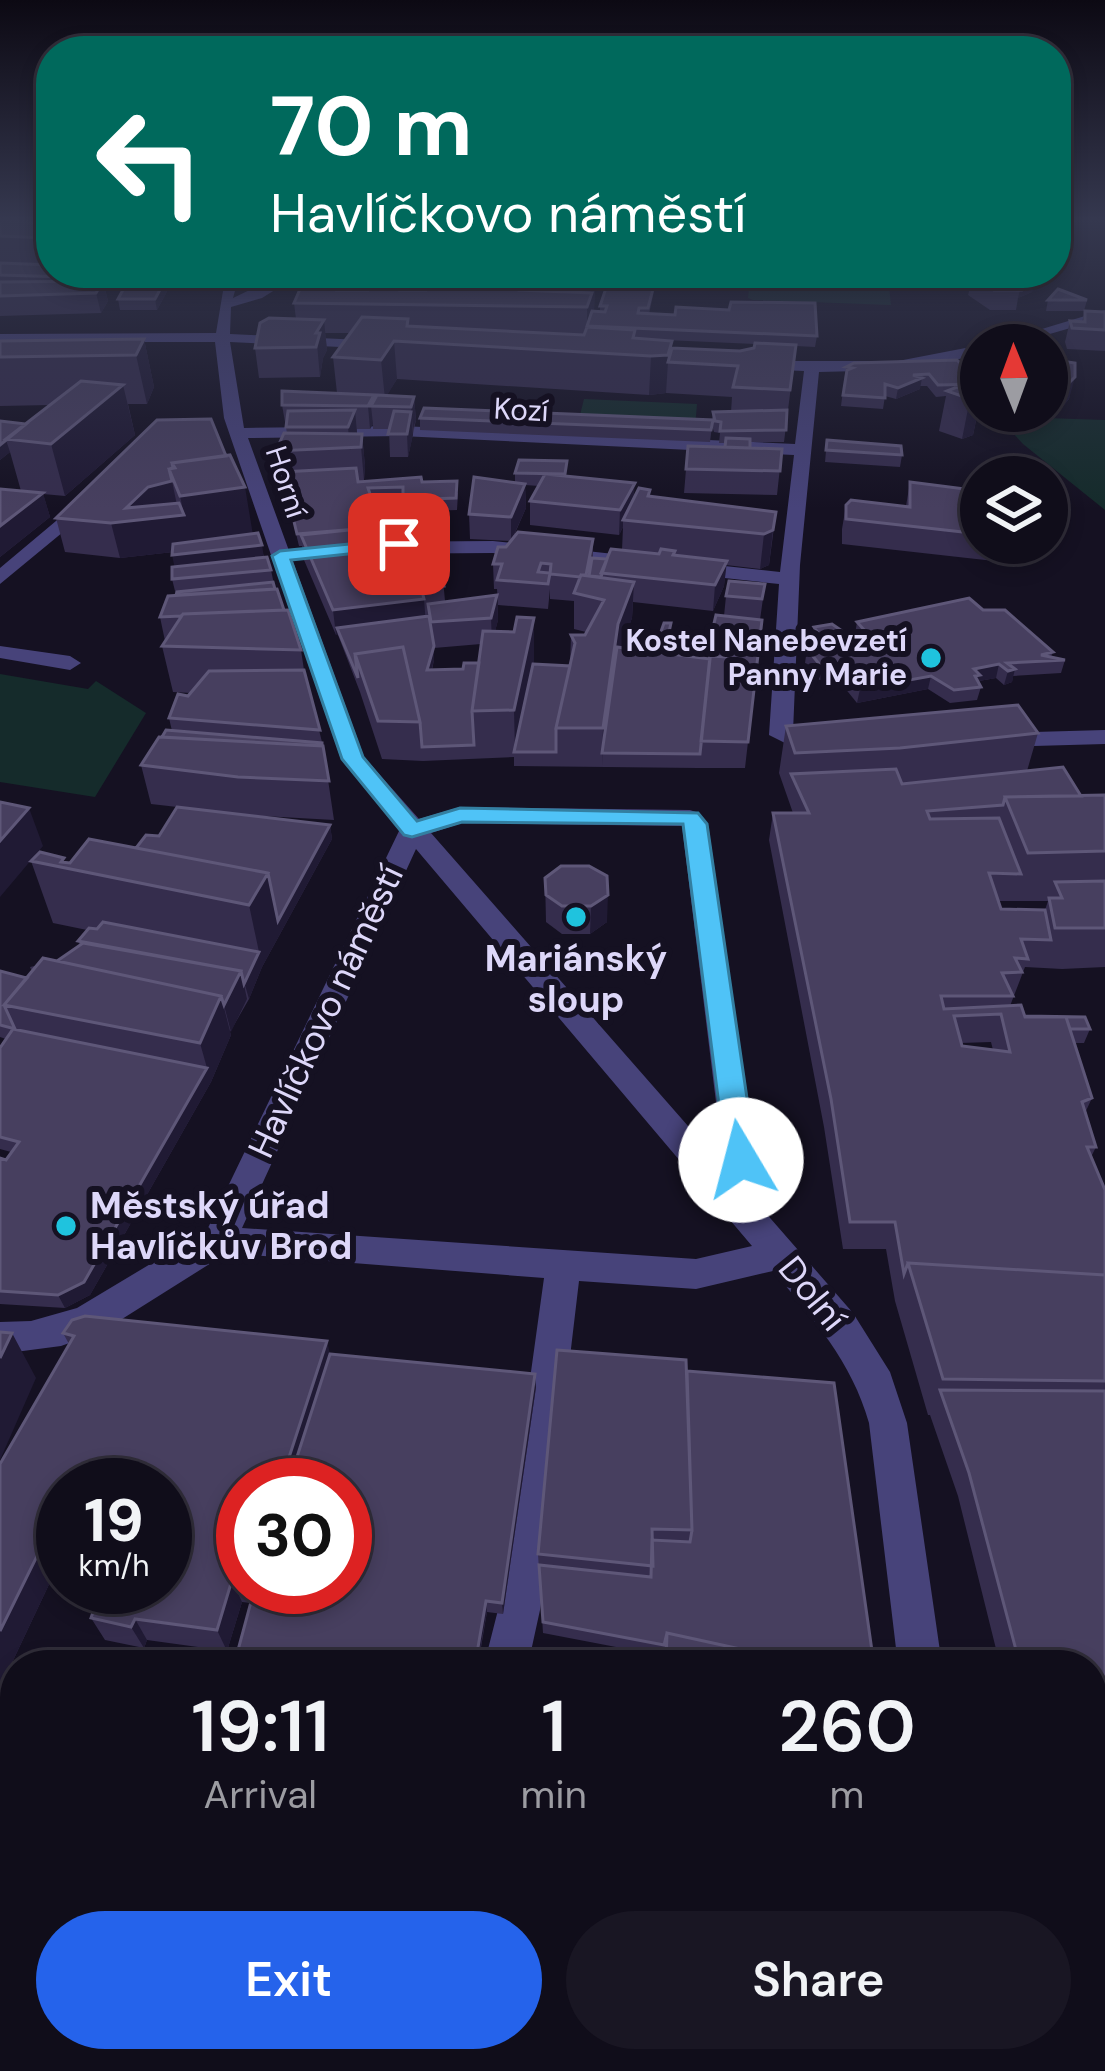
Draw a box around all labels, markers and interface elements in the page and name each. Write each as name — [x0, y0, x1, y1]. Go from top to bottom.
text: 70 m — [270, 72, 473, 181]
icon: left — [72, 84, 228, 240]
text: Havlíčkovo náměstí — [270, 178, 746, 249]
north arrow — [960, 324, 1068, 432]
map controls — [960, 324, 1068, 564]
street label: Kozí — [493, 389, 550, 430]
street label: Horní — [257, 441, 316, 523]
button: layers — [960, 456, 1068, 564]
pin — [348, 493, 450, 595]
icon: arrive — [366, 511, 432, 577]
place label: Kostel Nanebevzetí Panny Marie — [626, 621, 907, 694]
marker: Kostel Nanebevzetí Panny Marie — [918, 645, 944, 671]
street label: Havlíčkovo náměstí — [237, 857, 414, 1165]
marker: Mariánský sloup — [563, 904, 589, 930]
place label: Mariánský sloup — [485, 935, 668, 1023]
position arrow — [678, 1097, 804, 1223]
place label: Městský úřad Havlíčkův Brod — [90, 1182, 352, 1270]
marker: Městský úřad Havlíčkův Brod — [53, 1213, 79, 1239]
street label: Dolní — [768, 1246, 857, 1340]
speed limit sign: 30 — [216, 1458, 372, 1614]
text: 19 — [84, 1481, 144, 1560]
text: km/h — [79, 1546, 149, 1585]
text: 19:11 — [191, 1680, 329, 1773]
text: 1 — [541, 1680, 566, 1773]
text: 260 — [778, 1680, 916, 1773]
text: Arrival — [203, 1769, 317, 1820]
text: min — [521, 1769, 587, 1820]
text: m — [830, 1769, 864, 1820]
button: Exit — [36, 1911, 542, 2049]
button: Share — [566, 1911, 1071, 2049]

